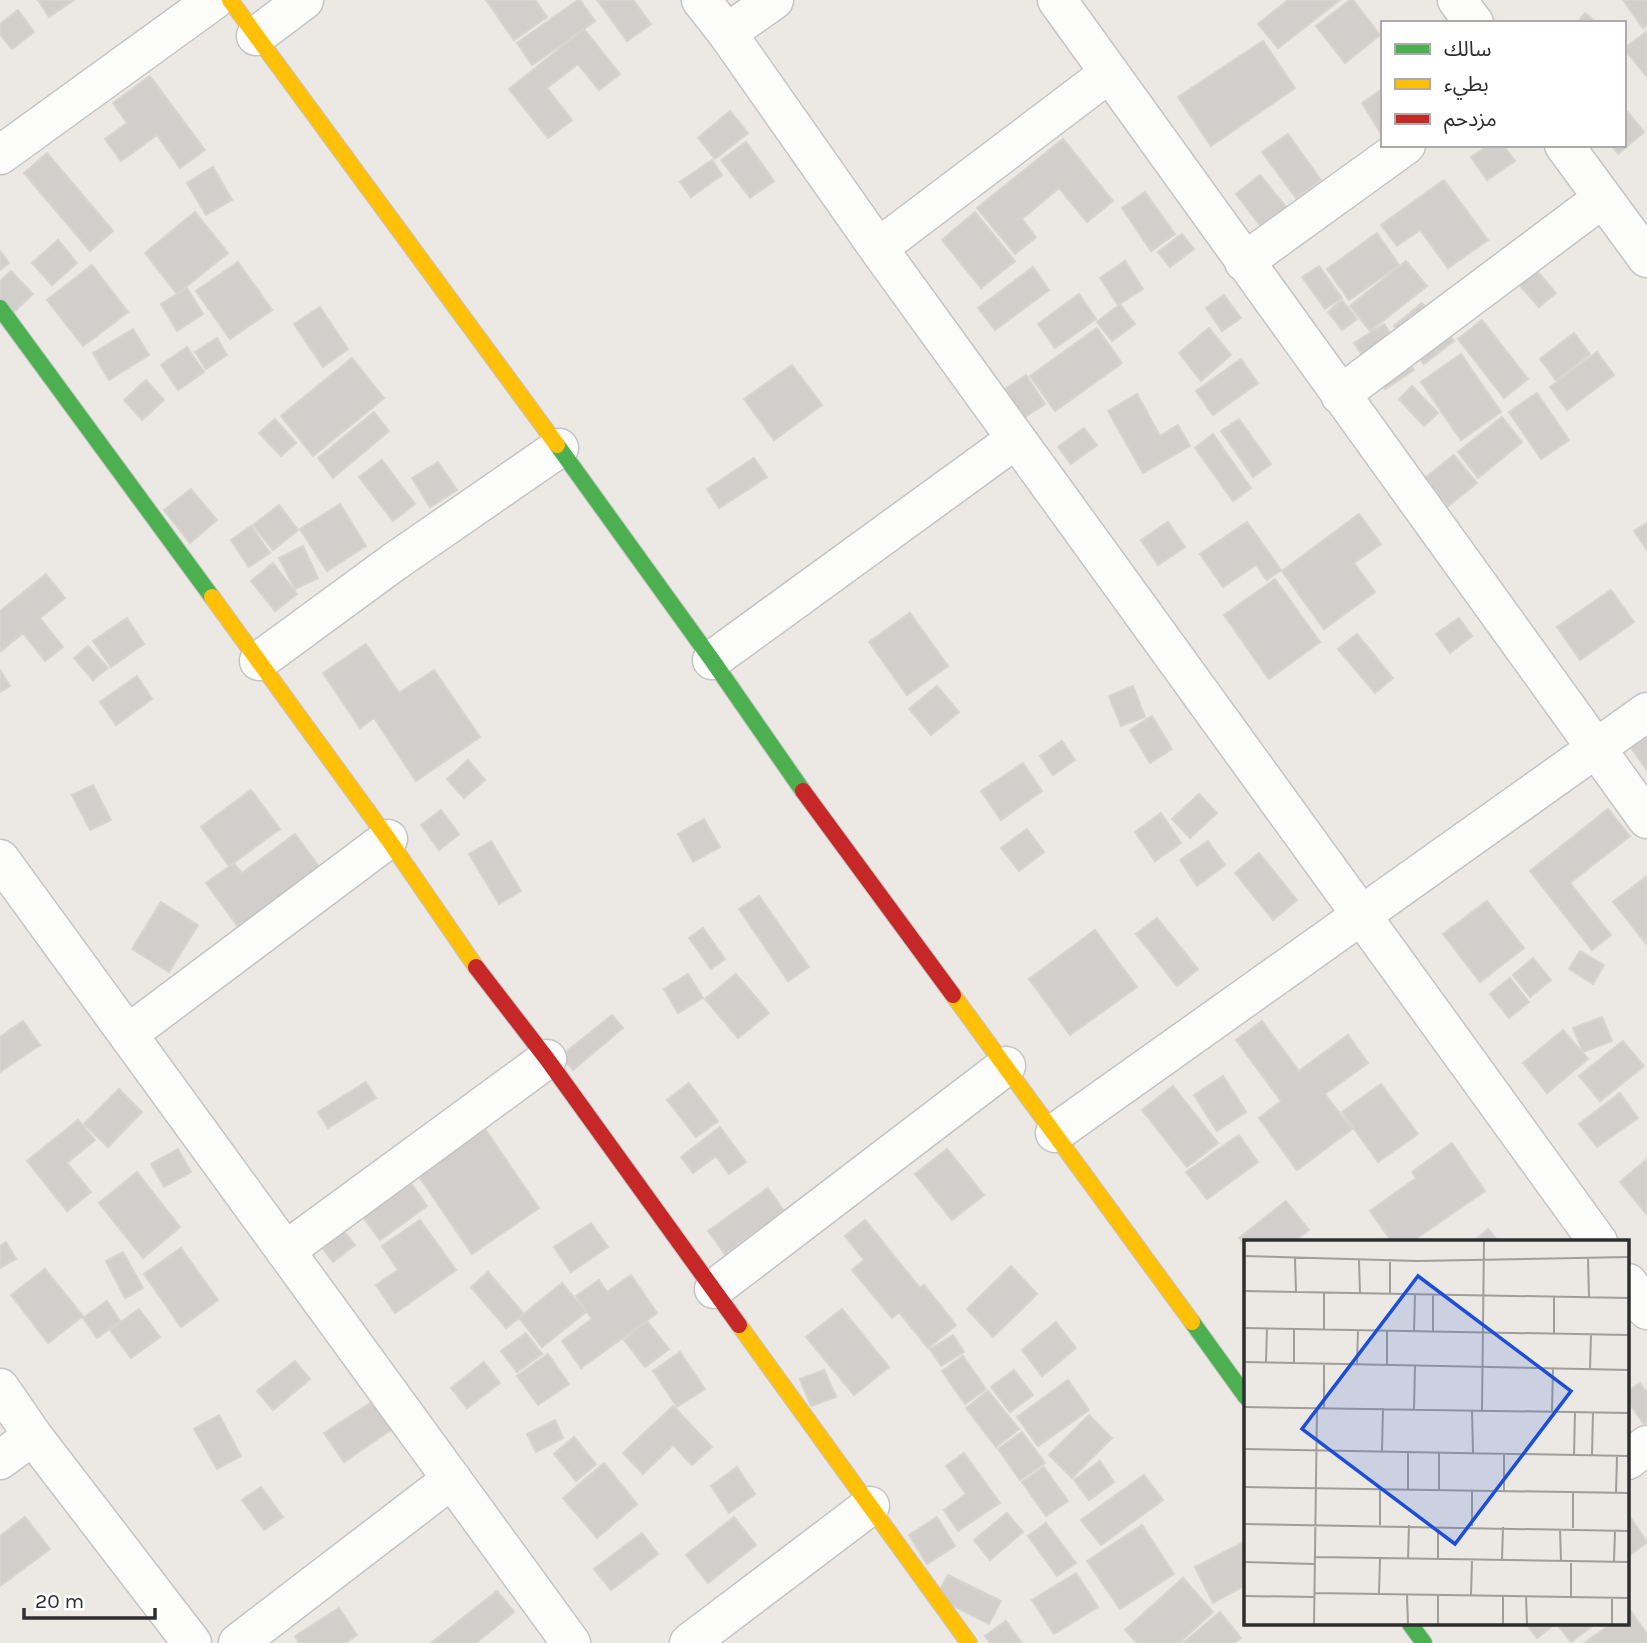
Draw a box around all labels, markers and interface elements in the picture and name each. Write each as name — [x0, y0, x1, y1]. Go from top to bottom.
legend — [1381, 21, 1626, 147]
text: سالك — [1444, 37, 1491, 61]
text: بطيء — [1444, 72, 1489, 100]
text: مزدحم — [1444, 107, 1497, 134]
inset map — [1244, 1240, 1630, 1626]
scale bar — [24, 1576, 156, 1620]
text: 20 m — [35, 1589, 84, 1613]

